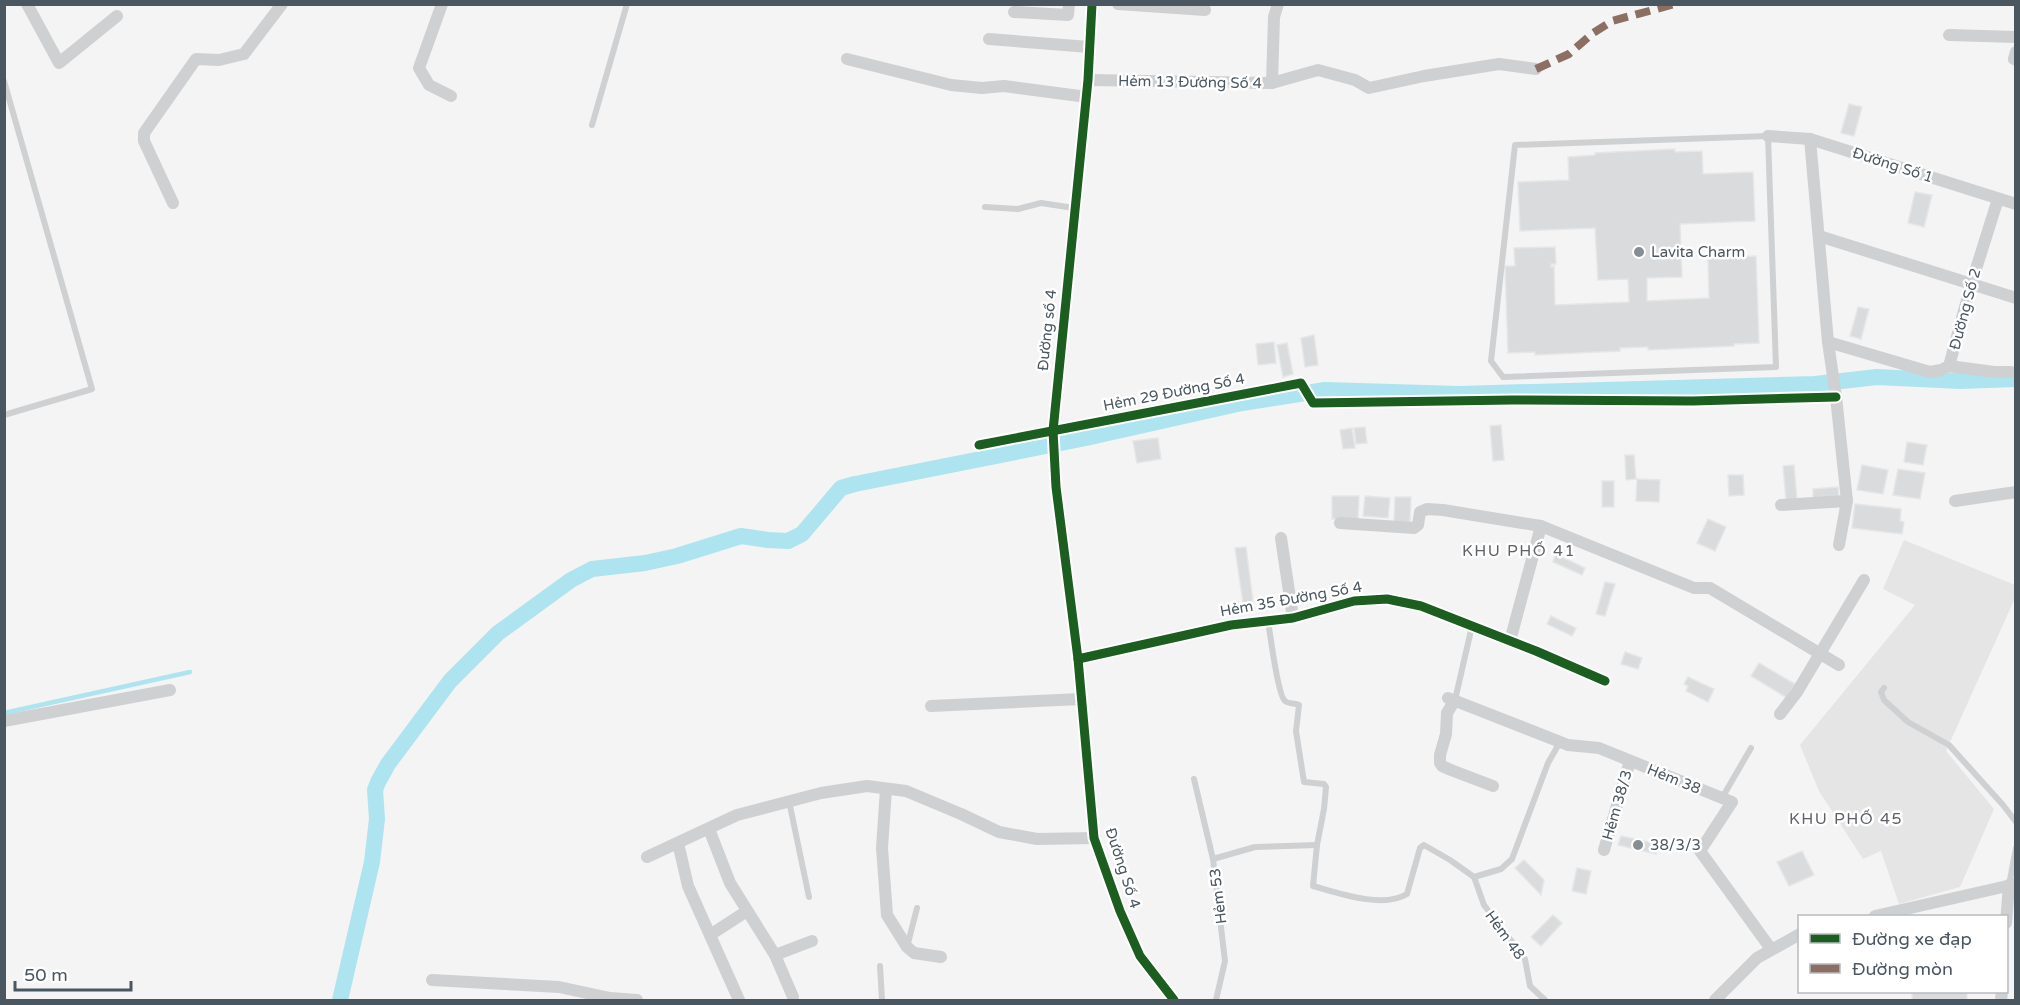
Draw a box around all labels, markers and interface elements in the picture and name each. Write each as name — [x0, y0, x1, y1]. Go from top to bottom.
street label: Hẻm 13 Đường Số 4 — [1118, 72, 1262, 92]
street label: Đường Số 1 — [1850, 143, 1936, 187]
place label: Lavita Charm — [1651, 243, 1745, 261]
marker: Lavita Charm — [1632, 245, 1646, 259]
street label: Đường Số 2 — [1945, 266, 1985, 352]
street label: Đường số 4 — [1034, 288, 1060, 372]
street label: Hẻm 29 Đường Số 4 — [1102, 369, 1246, 415]
district label: KHU PHỐ 41 — [1462, 541, 1576, 561]
street label: Hẻm 35 Đường Số 4 — [1219, 578, 1363, 620]
street label: Hẻm 38 — [1645, 760, 1703, 798]
street label: Hẻm 38/3 — [1598, 768, 1636, 842]
district label: KHU PHỐ 45 — [1789, 809, 1903, 829]
street label: Đường Số 4 — [1101, 825, 1145, 911]
place label: 38/3/3 — [1650, 836, 1701, 854]
marker: 38/3/3 — [1631, 838, 1645, 852]
street label: Hẻm 53 — [1206, 867, 1230, 925]
street label: Hẻm 48 — [1481, 907, 1529, 963]
legend — [1798, 915, 2008, 993]
text: Đường xe đạp — [1852, 928, 1972, 950]
scale bar — [15, 954, 130, 992]
text: Đường mòn — [1852, 958, 1953, 980]
text: 50 m — [24, 964, 68, 986]

